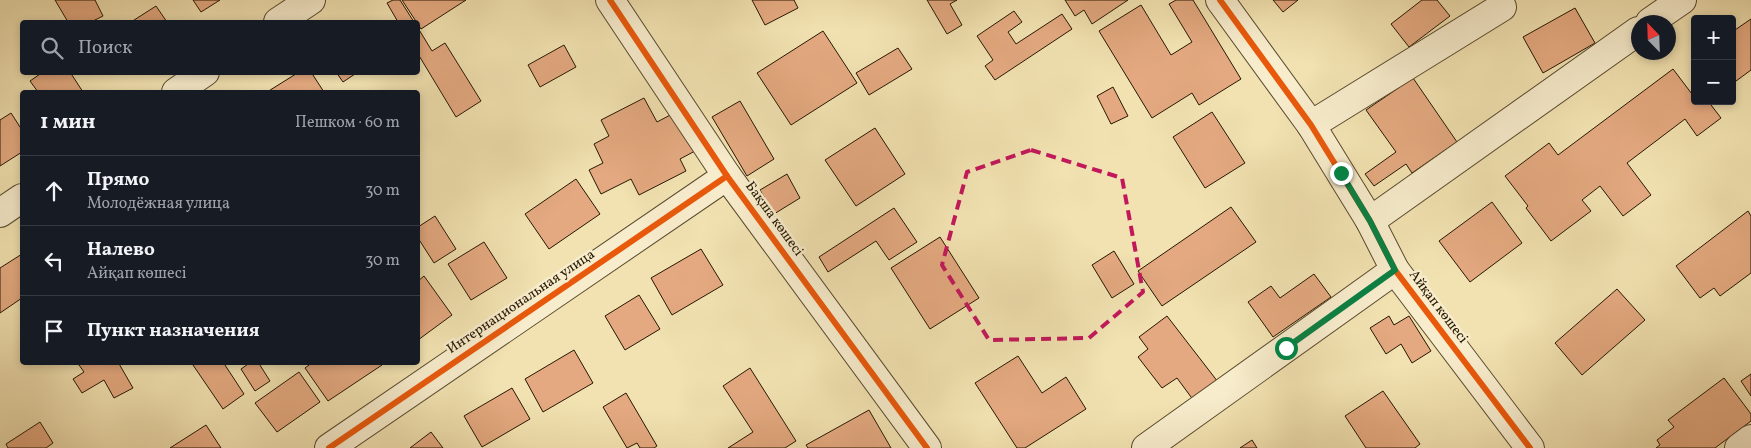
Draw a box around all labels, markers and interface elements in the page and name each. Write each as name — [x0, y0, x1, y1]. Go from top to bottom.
north arrow — [1631, 15, 1676, 60]
map controls — [1691, 15, 1736, 105]
button: + — [1691, 15, 1736, 60]
search box — [20, 20, 420, 75]
icon: search — [38, 34, 66, 62]
text: Поиск — [78, 35, 132, 61]
button: − — [1691, 60, 1736, 105]
text: 1 мин — [40, 108, 96, 137]
text: Пешком · 60 m — [295, 112, 400, 134]
route end — [1330, 162, 1353, 185]
text: Прямо — [87, 167, 149, 193]
icon: ahead — [40, 177, 68, 205]
street label: Бақша көшесі — [740, 178, 808, 260]
text: 30 m — [365, 180, 400, 202]
text: Молодёжная улица — [87, 193, 230, 215]
text: Налево — [87, 237, 155, 263]
street label: Интернациональная улица — [443, 245, 599, 359]
icon: left — [40, 247, 68, 275]
text: 30 m — [365, 250, 400, 272]
text: Айқап көшесі — [87, 263, 187, 285]
street label: Айқап көшесі — [1404, 266, 1472, 348]
icon: arrive — [40, 317, 68, 345]
text: Пункт назначения — [87, 318, 260, 344]
route start — [1275, 337, 1298, 360]

